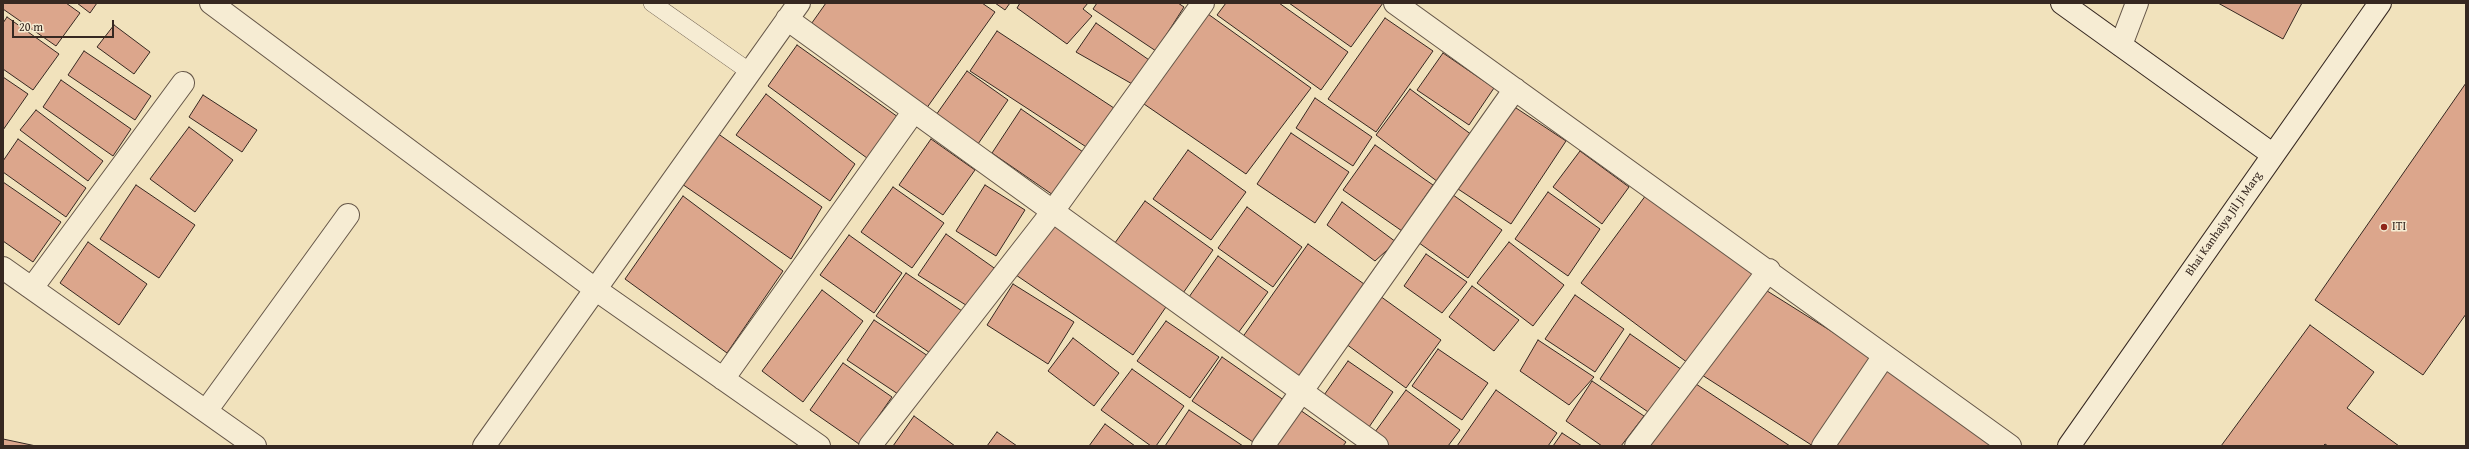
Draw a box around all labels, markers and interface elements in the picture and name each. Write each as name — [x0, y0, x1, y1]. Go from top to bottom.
scale bar — [14, 12, 116, 38]
text: 20 m — [19, 18, 43, 35]
street label: Bhai Kanhaiya Jil Ji Marg — [2183, 169, 2265, 279]
place label: ITI — [2392, 220, 2406, 234]
marker: ITI — [2379, 222, 2389, 232]

